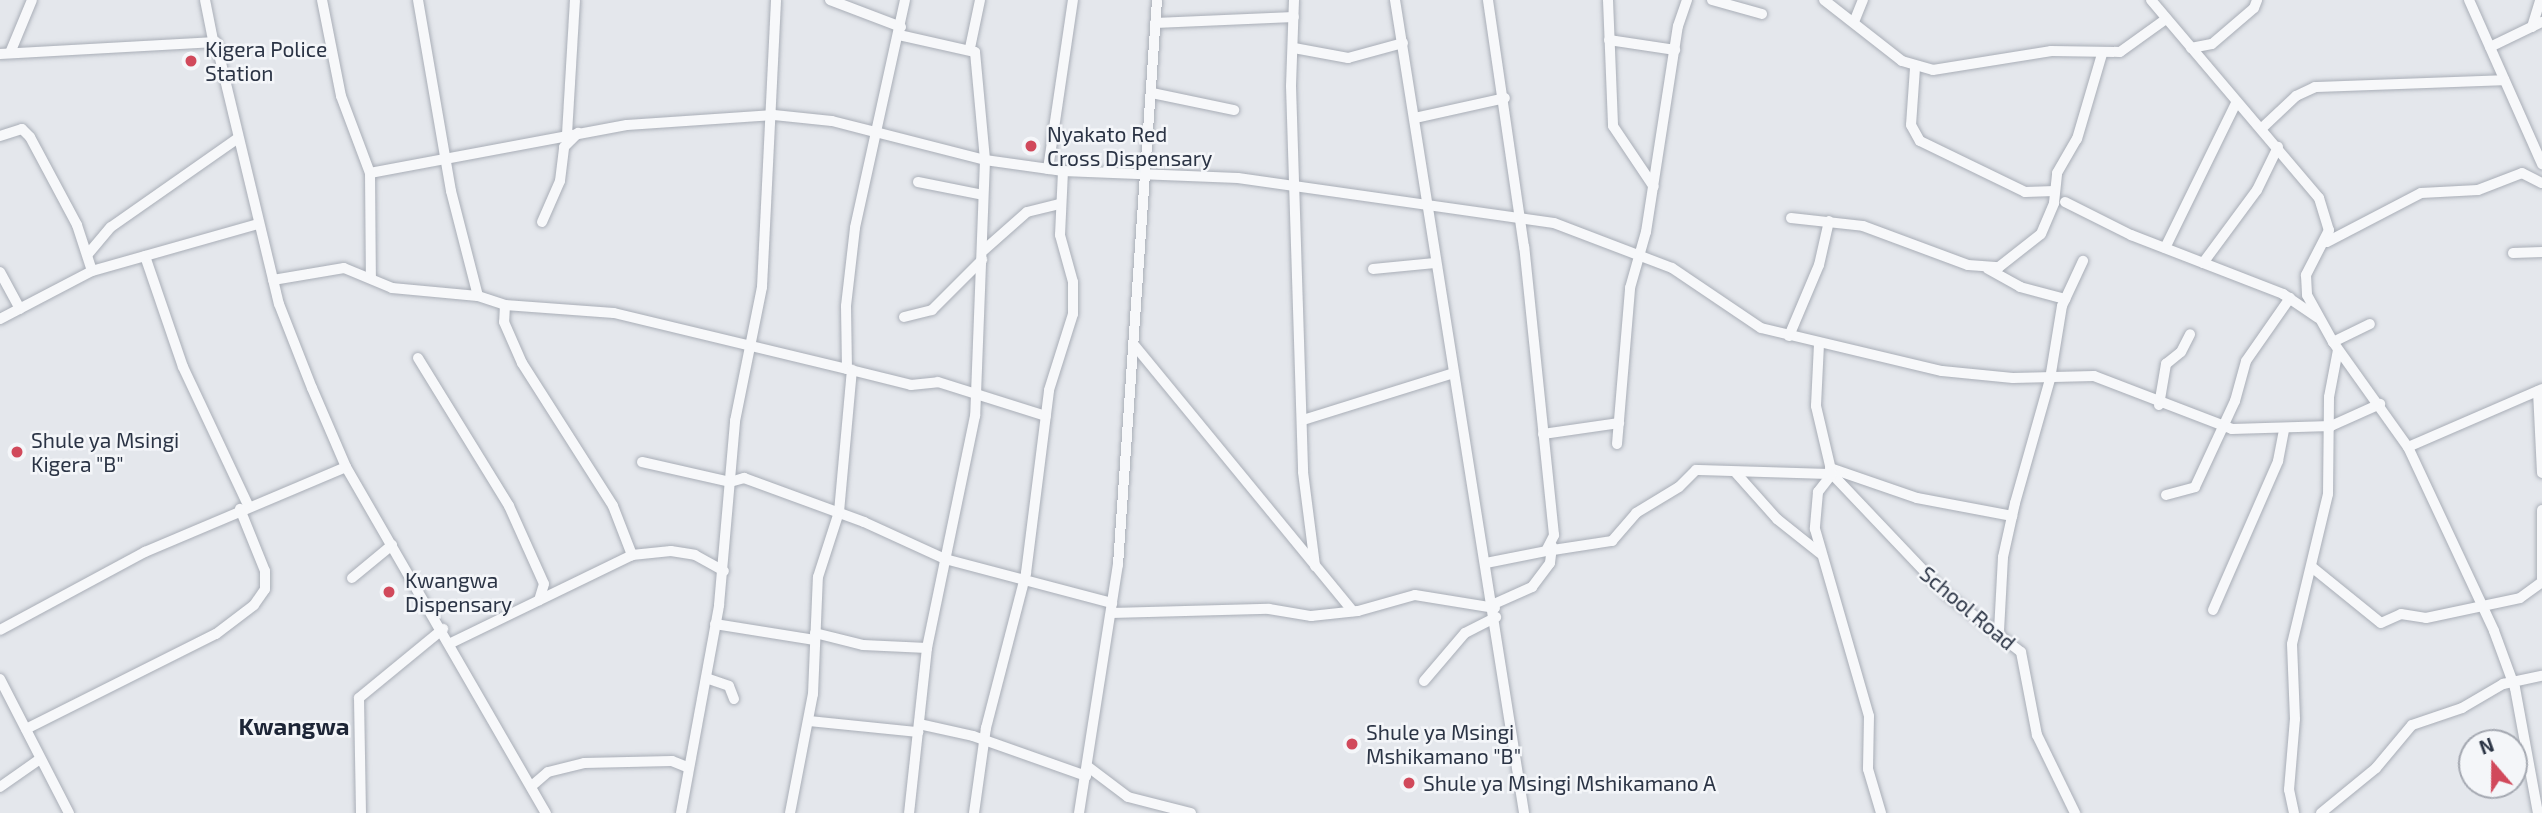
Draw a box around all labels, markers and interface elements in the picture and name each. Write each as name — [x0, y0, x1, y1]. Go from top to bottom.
place label: Kigera Police Station — [205, 36, 327, 86]
marker: Kigera Police Station — [183, 53, 199, 69]
place label: Nyakato Red Cross Dispensary — [1047, 121, 1212, 171]
marker: Nyakato Red Cross Dispensary — [1021, 136, 1041, 156]
place label: Shule ya Msingi Kigera "B" — [31, 427, 180, 477]
marker: Shule ya Msingi Kigera "B" — [9, 444, 25, 460]
street label: School Road — [1915, 561, 2021, 655]
place label: Kwangwa Dispensary — [405, 567, 512, 617]
marker: Kwangwa Dispensary — [379, 582, 399, 602]
district label: Kwangwa — [239, 712, 349, 740]
place label: Shule ya Msingi Mshikamano "B" — [1366, 719, 1521, 769]
north arrow — [2458, 729, 2528, 799]
text: N — [2476, 733, 2497, 759]
marker: Shule ya Msingi Mshikamano "B" — [1344, 736, 1360, 752]
place label: Shule ya Msingi Mshikamano A — [1423, 770, 1717, 796]
marker: Shule ya Msingi Mshikamano A — [1401, 775, 1417, 791]

